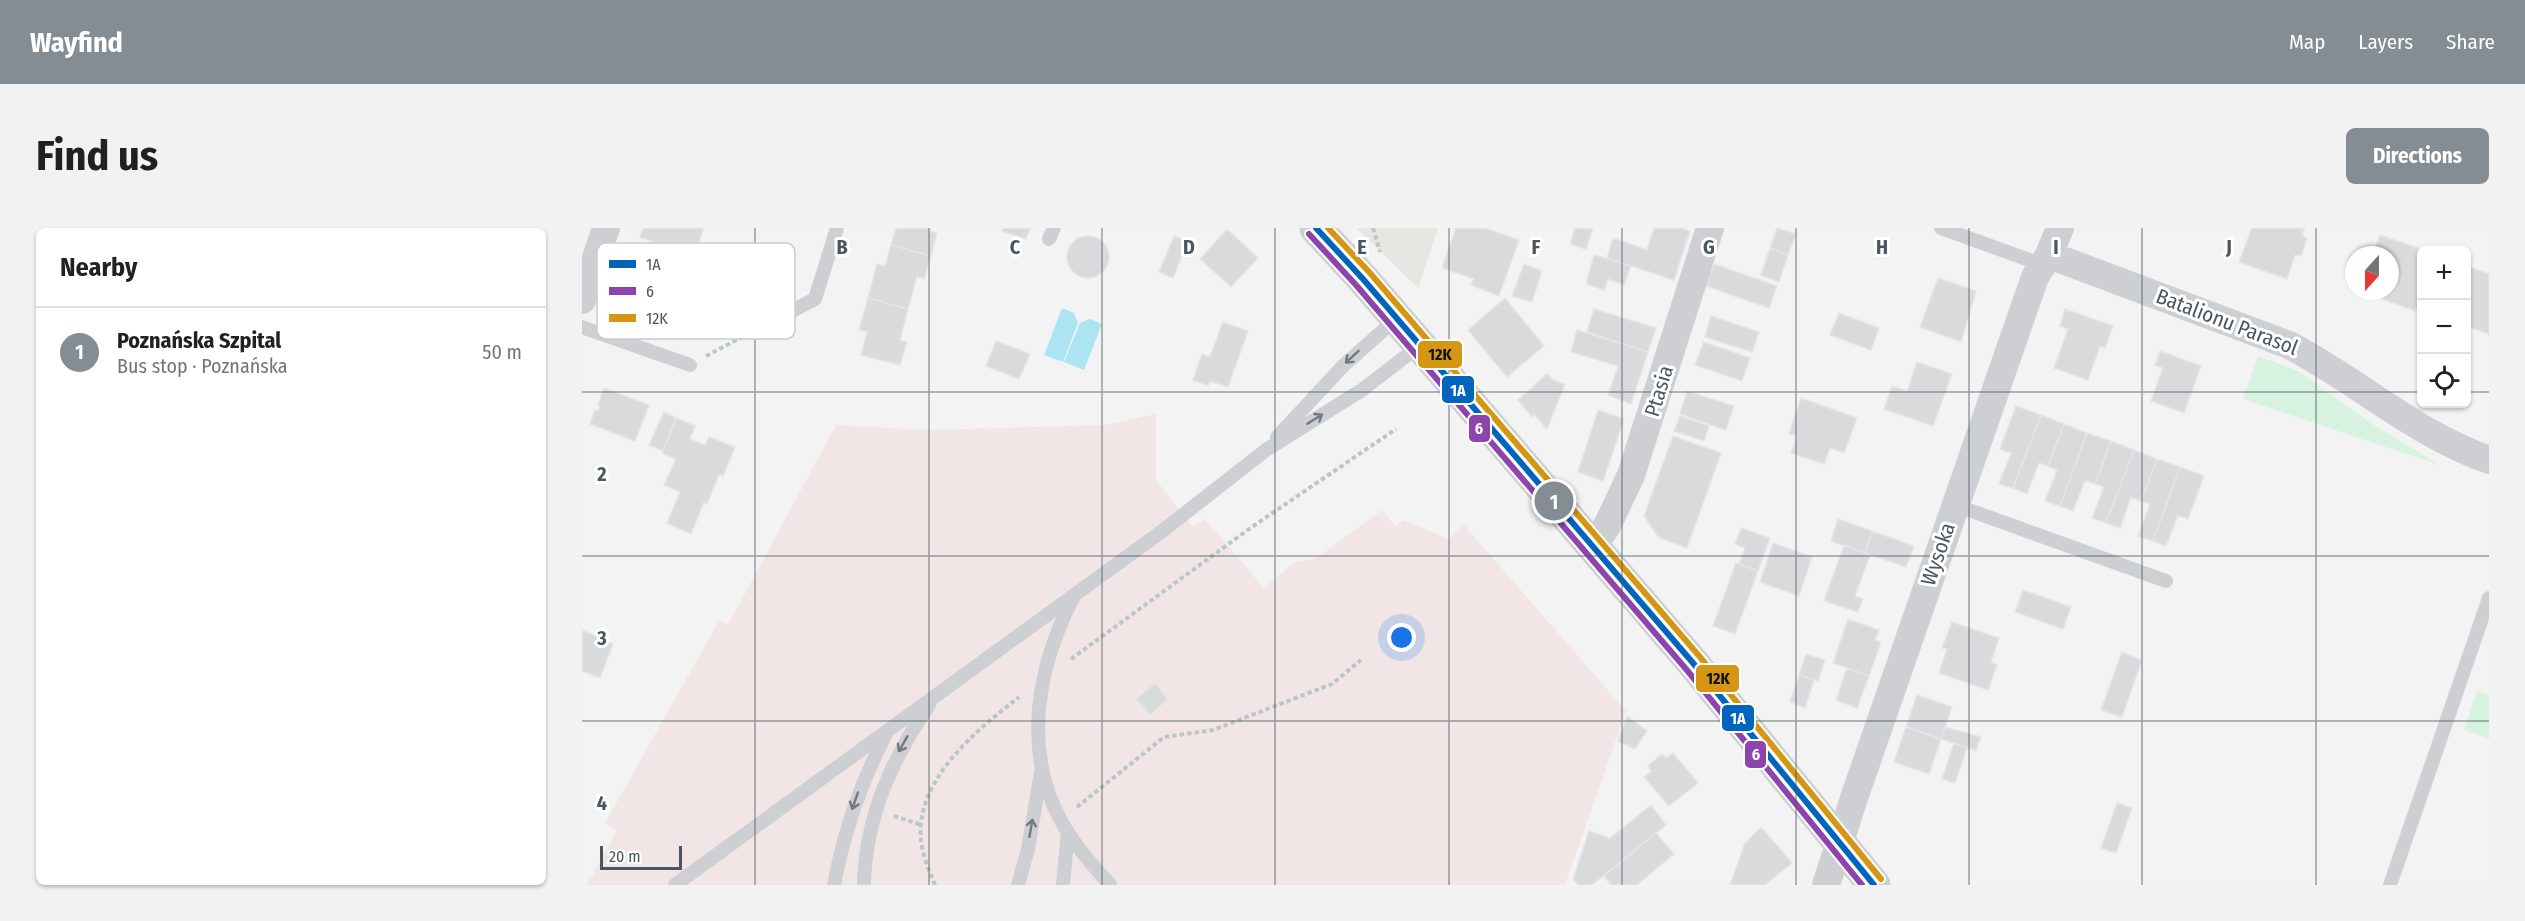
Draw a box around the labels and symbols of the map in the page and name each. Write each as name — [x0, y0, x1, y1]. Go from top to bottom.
text: B — [836, 235, 848, 259]
text: C — [1010, 235, 1021, 259]
text: D — [1183, 235, 1195, 259]
text: E — [1357, 235, 1367, 259]
text: F — [1532, 235, 1541, 259]
text: G — [1703, 235, 1715, 259]
text: H — [1876, 235, 1888, 259]
text: I — [2053, 235, 2059, 259]
text: J — [2225, 235, 2232, 259]
legend — [597, 243, 795, 339]
north arrow — [2345, 246, 2399, 300]
text: 1A — [646, 255, 661, 274]
text: 6 — [646, 282, 654, 301]
street label: Batalionu Parasol — [2152, 283, 2302, 361]
text: 12K — [646, 309, 668, 328]
line badge: 12K — [1417, 340, 1463, 369]
text: 12K — [1428, 345, 1452, 364]
one-way arrow — [1345, 350, 1360, 364]
street label: Ptasia — [1639, 362, 1679, 420]
line badge: 1A — [1441, 375, 1475, 404]
text: 1A — [1450, 381, 1466, 400]
one-way arrow — [1306, 412, 1323, 424]
line badge: 6 — [1468, 414, 1491, 443]
text: 6 — [1475, 419, 1483, 438]
text: 2 — [596, 462, 607, 486]
pin: 1 — [1534, 478, 1574, 524]
street label: Wysoka — [1915, 519, 1961, 589]
your location — [1387, 623, 1416, 652]
text: 3 — [596, 626, 607, 650]
line badge: 12K — [1695, 664, 1740, 693]
text: 12K — [1706, 669, 1730, 688]
line badge: 1A — [1721, 704, 1755, 732]
text: 1A — [1730, 709, 1746, 728]
one-way arrow — [897, 736, 909, 753]
line badge: 6 — [1744, 740, 1767, 769]
text: 6 — [1752, 745, 1760, 764]
text: 4 — [597, 791, 607, 815]
one-way arrow — [849, 792, 860, 810]
one-way arrow — [1026, 819, 1037, 838]
scale bar — [600, 843, 682, 870]

